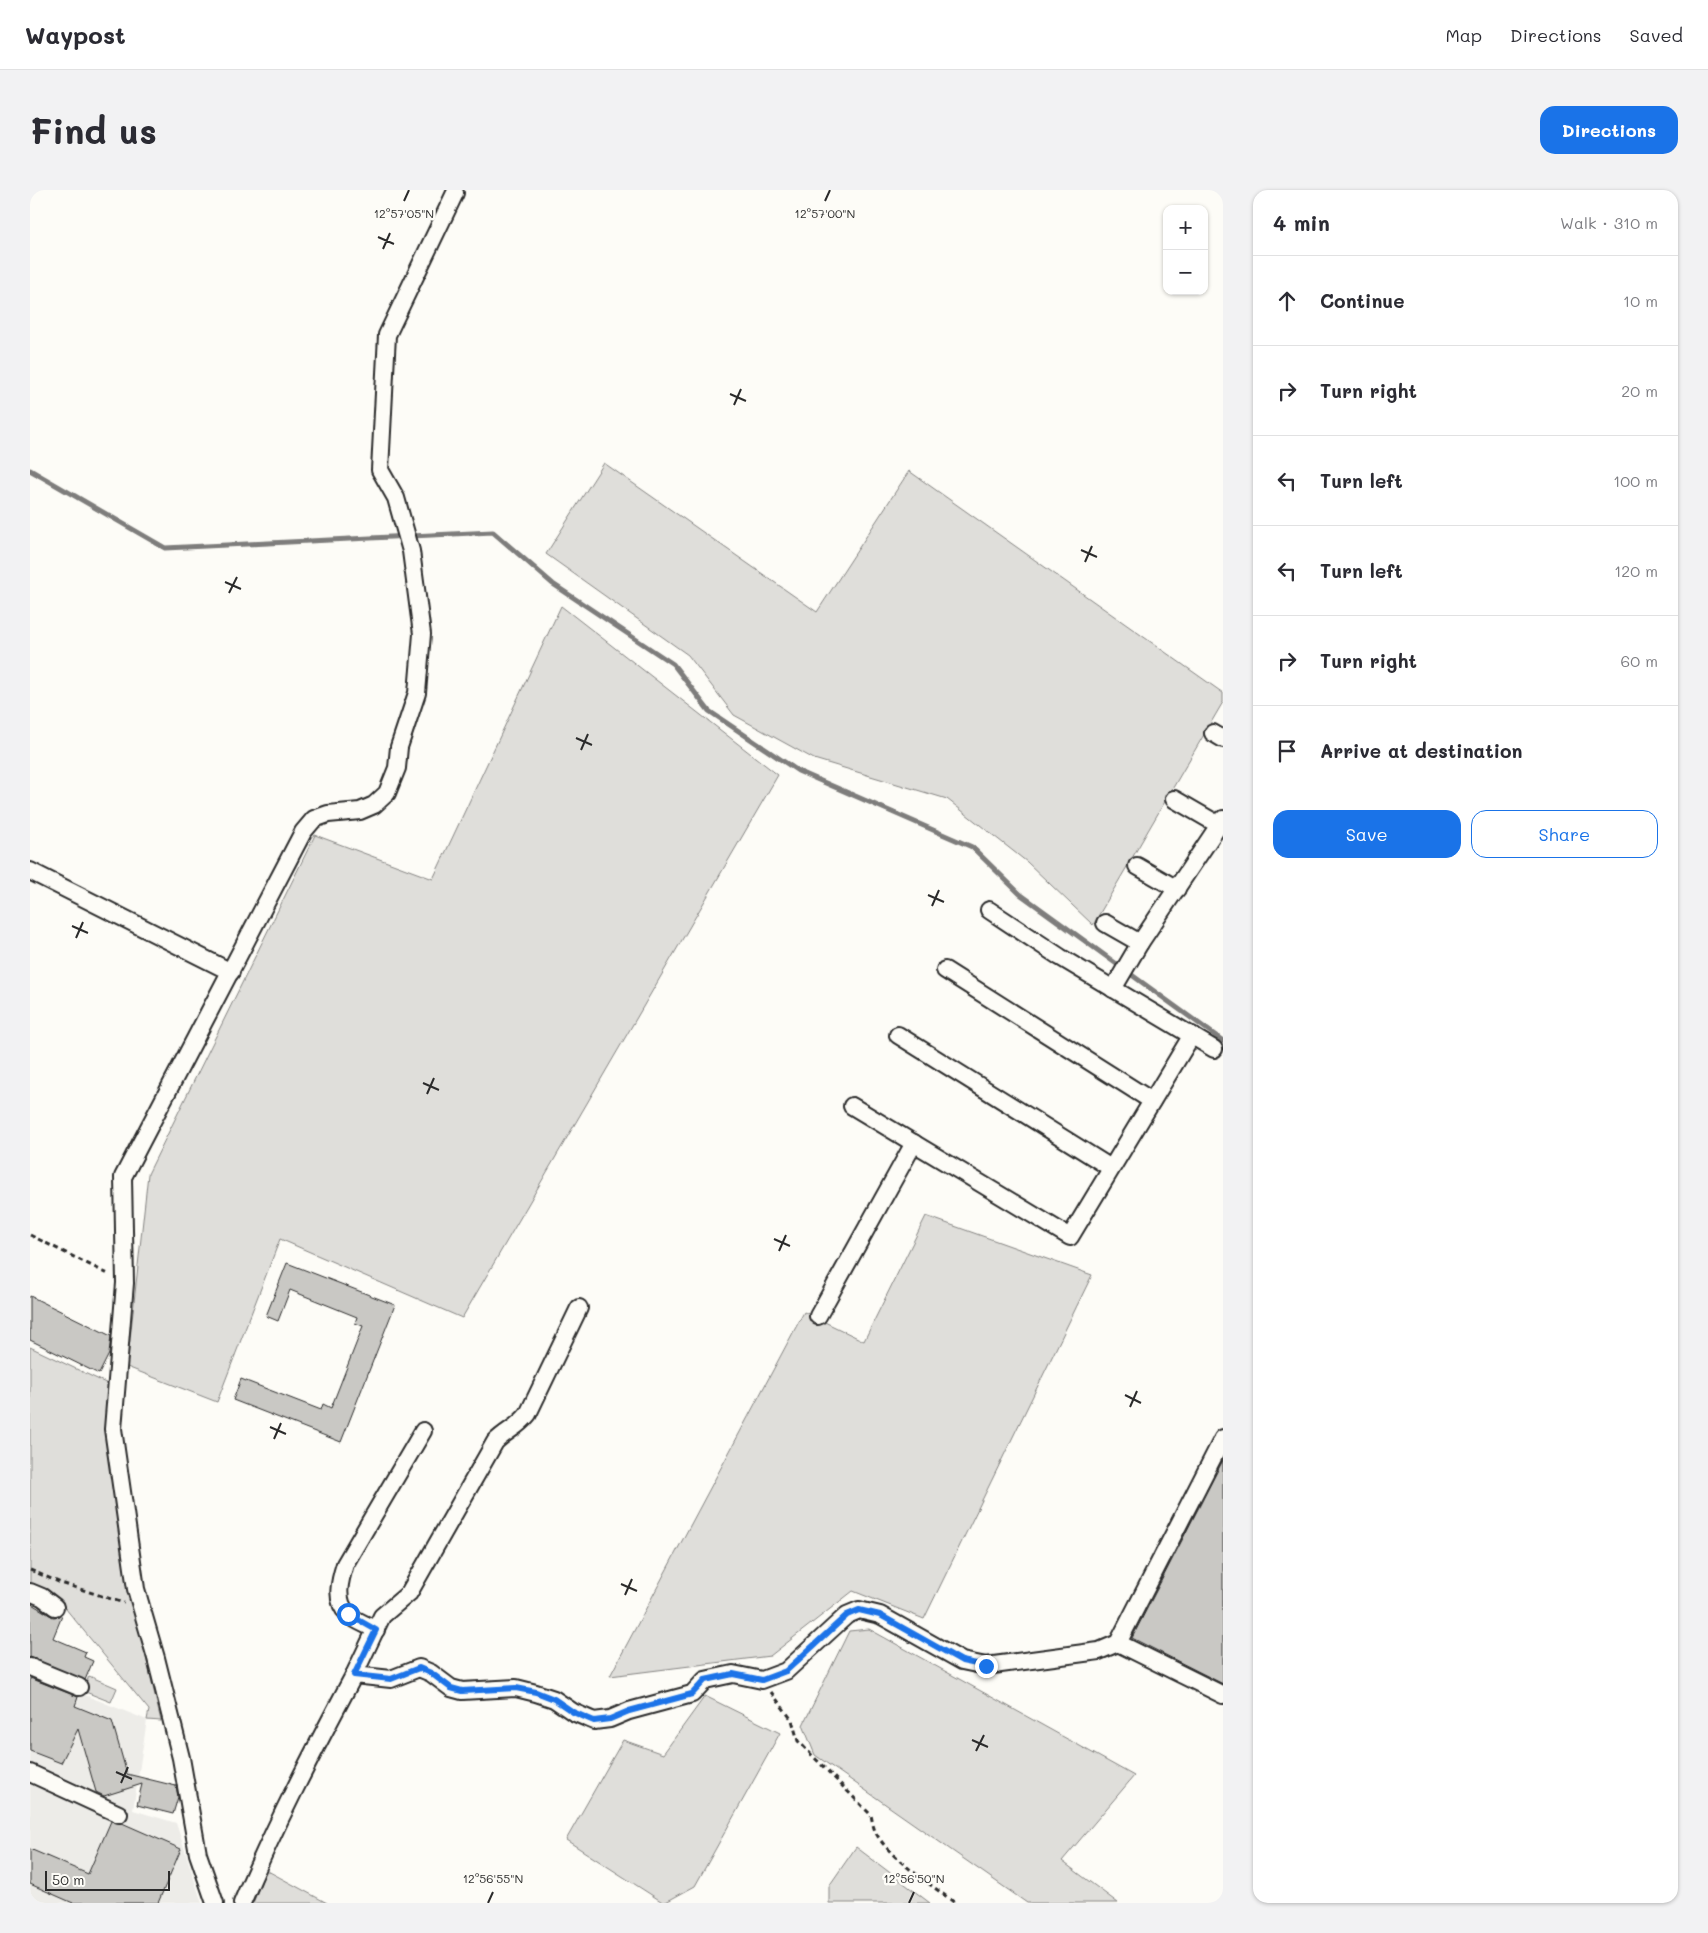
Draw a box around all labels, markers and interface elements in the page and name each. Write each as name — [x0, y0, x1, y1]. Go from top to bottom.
text: Waypost — [25, 19, 126, 50]
text: Map — [1445, 23, 1482, 47]
text: Directions — [1510, 23, 1602, 47]
text: Saved — [1630, 23, 1683, 47]
button: Directions — [1540, 106, 1678, 154]
text: Find us — [30, 107, 157, 153]
text: 12°57'05"N — [374, 205, 434, 221]
text: 12°57'00"N — [795, 205, 855, 221]
map controls — [1163, 205, 1208, 295]
button: + — [1163, 205, 1208, 250]
text: 4 min — [1273, 209, 1330, 236]
text: Walk · 310 m — [1560, 212, 1658, 233]
button: − — [1163, 250, 1208, 295]
icon: ahead — [1273, 287, 1301, 315]
text: Continue — [1320, 288, 1405, 313]
text: 10 m — [1623, 290, 1658, 311]
icon: right — [1273, 377, 1301, 405]
text: Turn right — [1320, 378, 1417, 403]
text: 20 m — [1621, 380, 1658, 401]
icon: left — [1273, 467, 1301, 495]
text: Turn left — [1320, 468, 1403, 493]
text: 100 m — [1613, 470, 1658, 491]
icon: left — [1273, 557, 1301, 585]
text: Turn left — [1320, 558, 1403, 583]
text: 120 m — [1614, 560, 1658, 581]
icon: right — [1273, 647, 1301, 675]
text: Turn right — [1320, 648, 1417, 673]
text: 60 m — [1621, 650, 1658, 671]
icon: arrive — [1273, 737, 1301, 765]
text: Arrive at destination — [1320, 738, 1523, 763]
button: Save — [1273, 810, 1461, 858]
button: Share — [1471, 810, 1658, 858]
route start — [337, 1603, 360, 1626]
route end — [975, 1655, 998, 1678]
scale bar — [45, 1868, 170, 1891]
text: 50 m — [52, 1870, 84, 1889]
text: 12°56'55"N — [463, 1870, 523, 1886]
text: 12°56'50"N — [883, 1870, 945, 1886]

